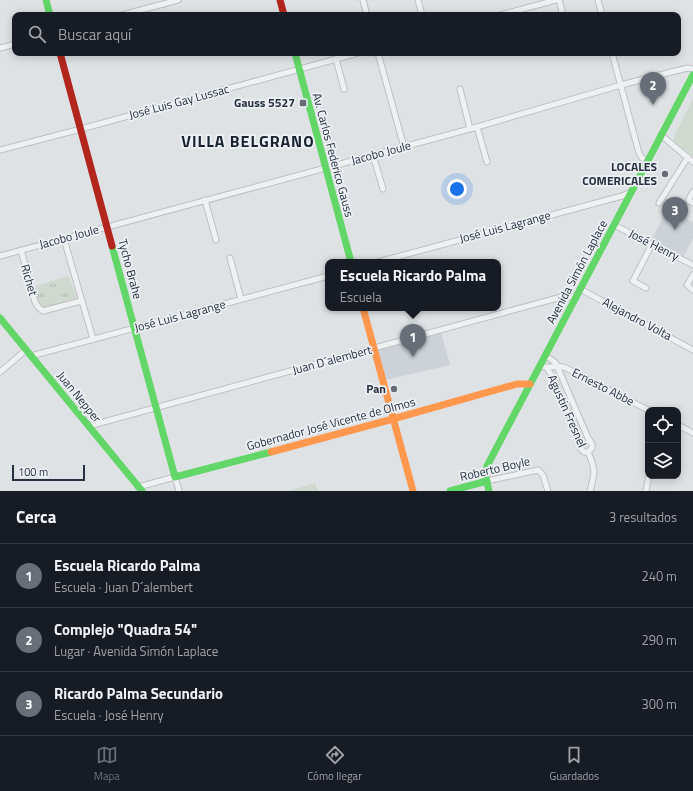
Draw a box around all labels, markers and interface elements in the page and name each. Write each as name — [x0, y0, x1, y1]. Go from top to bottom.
search box — [12, 12, 681, 56]
icon: search — [26, 23, 48, 45]
text: Buscar aquí — [58, 23, 131, 46]
pin: 2 — [640, 72, 666, 105]
street label: José Luis Gay Lussac — [127, 79, 231, 124]
street label: Av. Carlos Federico Gauss — [308, 91, 359, 220]
place label: Gauss 5527 — [234, 93, 295, 112]
marker: Gauss 5527 — [298, 98, 308, 108]
district label: VILLA BELGRANO — [181, 129, 315, 153]
street label: Jacobo Joule — [349, 135, 413, 170]
place label: LOCALES COMERICALES — [582, 157, 657, 190]
marker: LOCALES COMERICALES — [660, 169, 670, 179]
your location — [447, 179, 467, 199]
pin: 3 — [662, 197, 688, 230]
street label: José Luis Lagrange — [457, 205, 553, 248]
street label: Avenida Simón Laplace — [541, 216, 612, 327]
street label: Jacobo Joule — [37, 219, 101, 254]
street label: José Henry — [626, 224, 683, 265]
street label: Tycho Brahe — [113, 237, 148, 301]
popup — [325, 259, 501, 311]
street label: Richet — [16, 262, 43, 299]
text: Escuela Ricardo Palma — [340, 264, 486, 287]
text: Escuela — [340, 287, 382, 307]
street label: Alejandro Volta — [599, 292, 675, 345]
street label: José Luis Lagrange — [132, 294, 228, 337]
pin: 1 — [400, 324, 426, 357]
street label: Juan D´alembert — [290, 340, 374, 379]
street label: Ernesto Abbe — [569, 363, 638, 410]
street label: Juan Nepper — [53, 367, 106, 427]
street label: Agustin Fresnel — [543, 371, 592, 450]
place label: Pan — [366, 379, 386, 398]
marker: Pan — [389, 384, 399, 394]
street label: Gobernador José Vicente de Olmos — [244, 392, 418, 455]
map controls — [645, 407, 681, 479]
button: locate — [645, 407, 681, 443]
button: layers — [645, 443, 681, 479]
street label: Roberto Boyle — [458, 451, 532, 486]
scale bar — [12, 463, 85, 482]
text: 100 m — [18, 464, 48, 480]
text: Cerca — [16, 504, 56, 530]
text: 3 resultados — [609, 507, 677, 527]
text: Escuela Ricardo Palma — [54, 554, 200, 577]
text: 1 — [25, 566, 33, 586]
text: 240 m — [641, 566, 677, 586]
text: Escuela · Juan D´alembert — [54, 577, 193, 597]
text: Complejo "Quadra 54" — [54, 618, 197, 641]
text: 2 — [25, 630, 33, 650]
text: 290 m — [641, 630, 677, 650]
text: Lugar · Avenida Simón Laplace — [54, 641, 218, 661]
text: Ricardo Palma Secundario — [54, 682, 223, 705]
text: 3 — [25, 694, 33, 714]
text: 300 m — [641, 694, 677, 714]
text: Escuela · José Henry — [54, 705, 164, 725]
tab: Mapa — [94, 744, 120, 784]
tab: Cómo llegar — [307, 744, 362, 784]
tab: Guardados — [549, 744, 599, 784]

